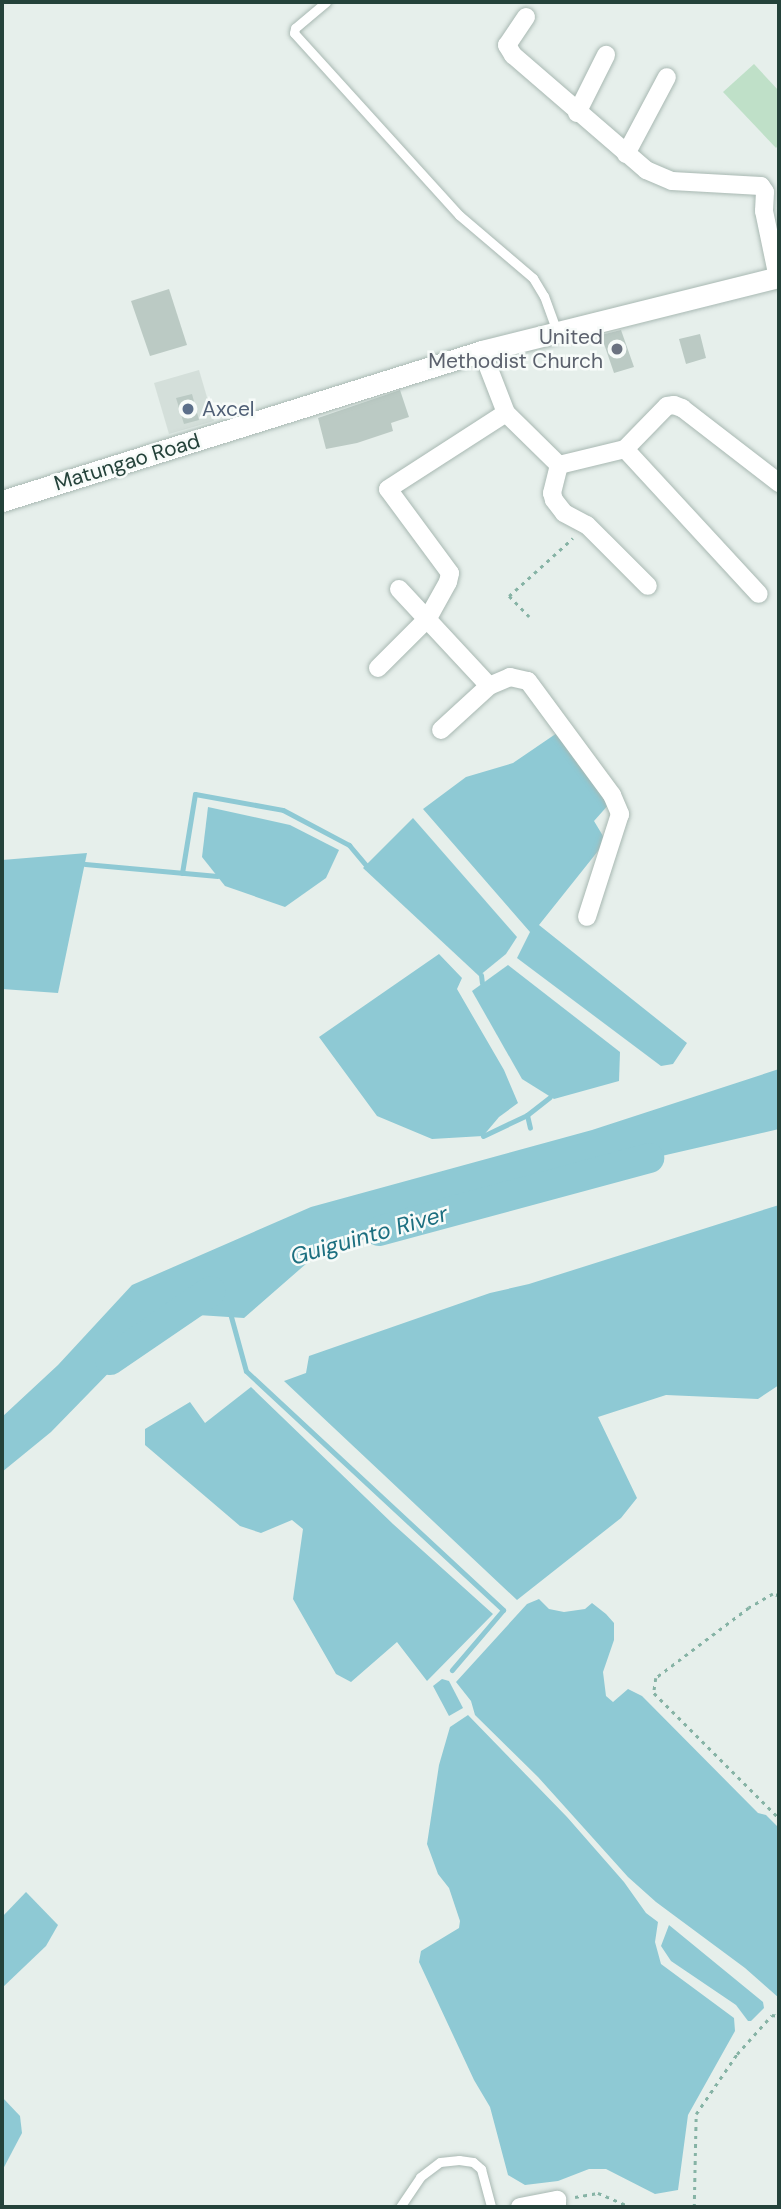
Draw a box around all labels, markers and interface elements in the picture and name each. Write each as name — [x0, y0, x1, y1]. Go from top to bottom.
place label: United Methodist Church — [428, 324, 603, 374]
marker: United Methodist Church — [609, 341, 625, 357]
place label: Axcel — [202, 396, 255, 422]
marker: Axcel — [180, 401, 196, 417]
street label: Matungao Road — [51, 428, 203, 496]
water label: Guiguinto River — [287, 1199, 451, 1271]

